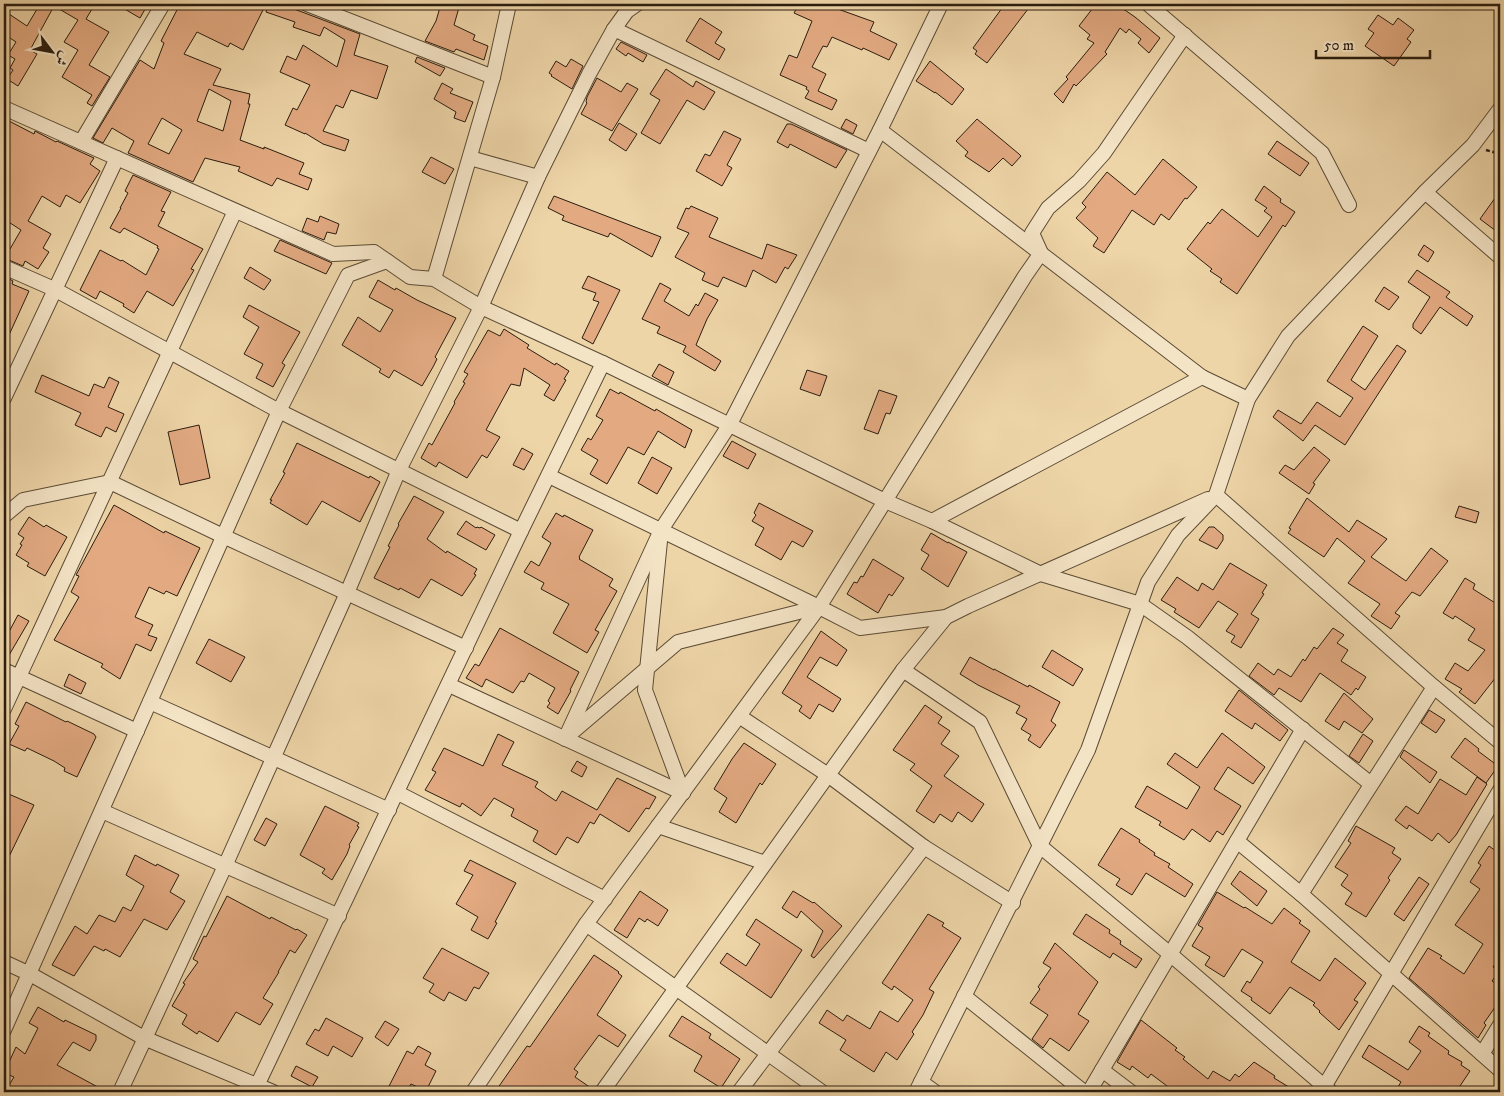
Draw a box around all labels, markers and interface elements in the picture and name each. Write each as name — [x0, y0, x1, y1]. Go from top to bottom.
north arrow — [28, 28, 78, 78]
scale bar — [1316, 28, 1430, 60]
text: 50 m — [1324, 36, 1354, 55]
text: ش — [51, 48, 73, 69]

